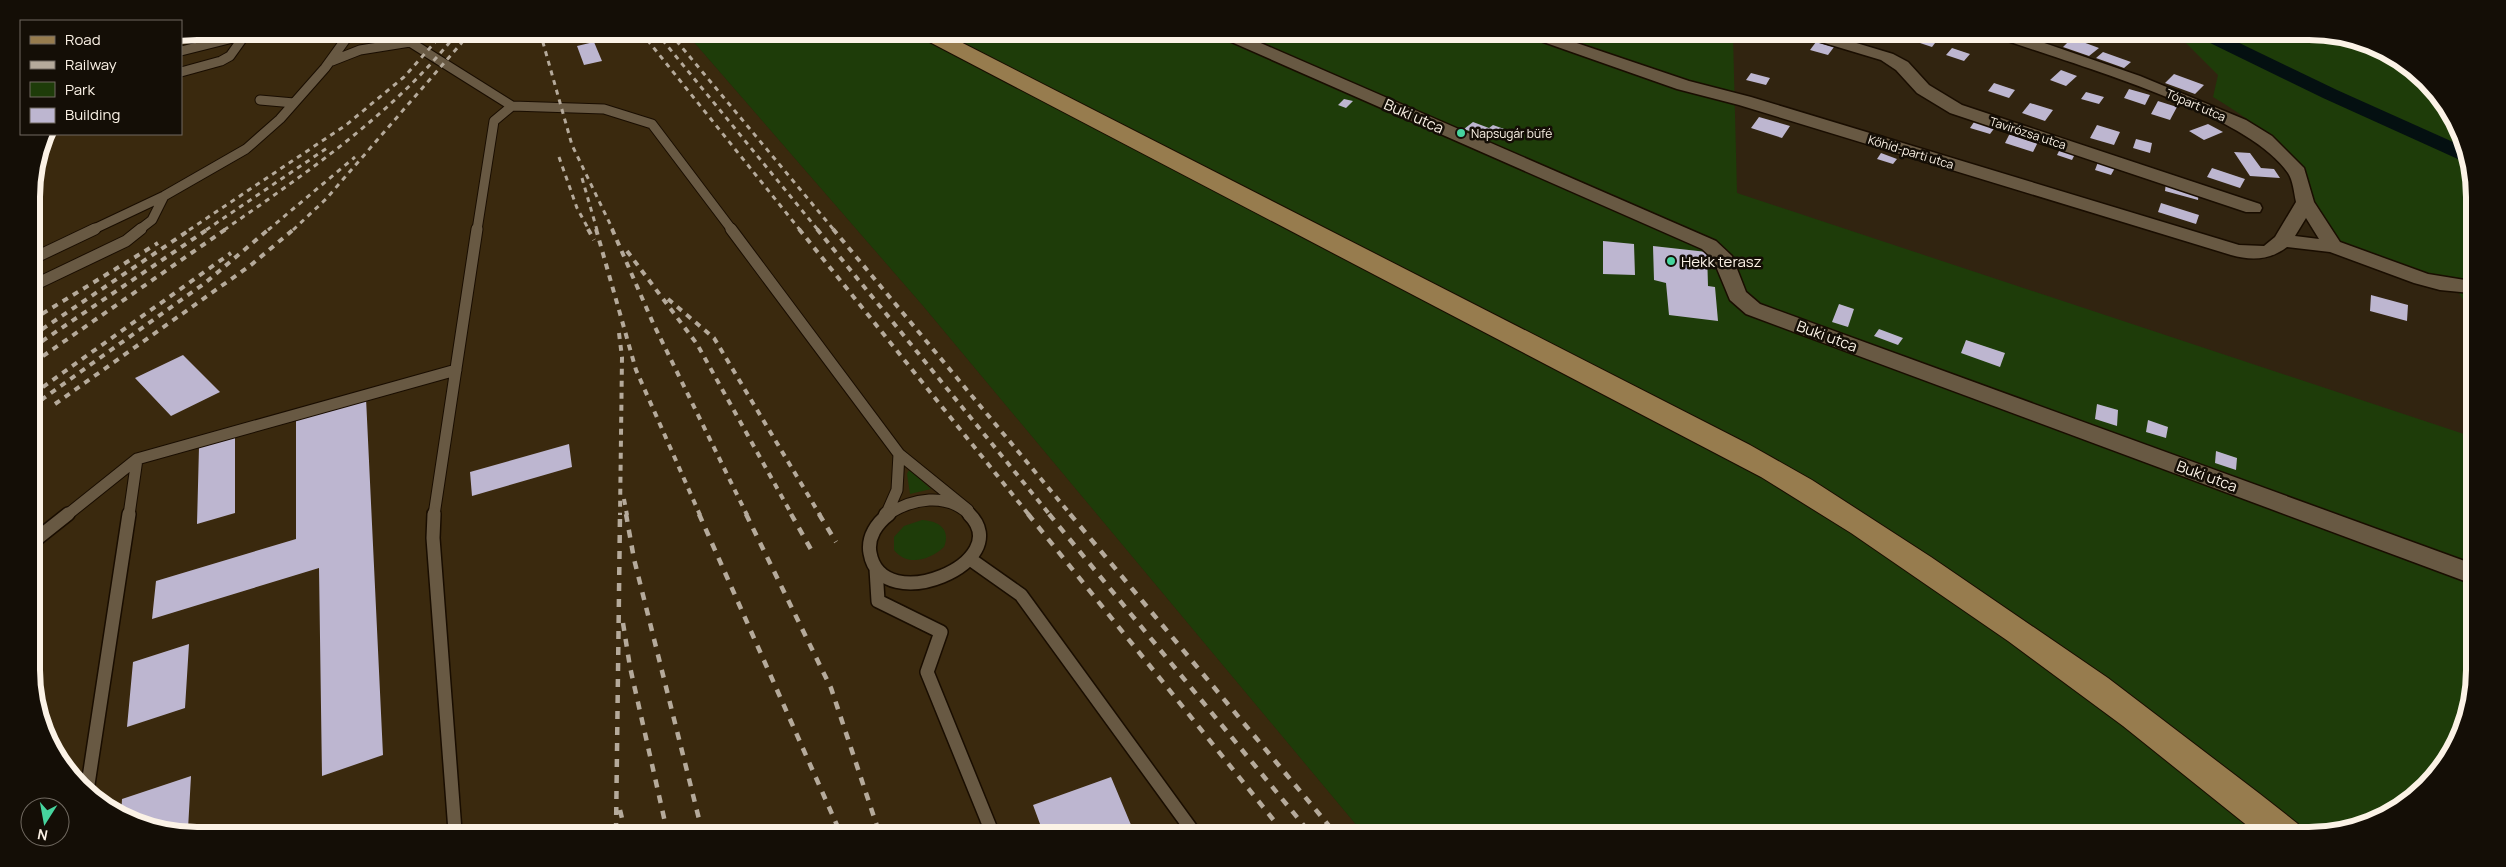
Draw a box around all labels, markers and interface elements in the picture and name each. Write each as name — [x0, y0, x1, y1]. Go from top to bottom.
legend — [20, 20, 182, 135]
text: Road — [65, 29, 101, 50]
text: Railway — [65, 54, 117, 75]
text: Park — [65, 79, 95, 100]
street label: Tópart utca — [2163, 85, 2229, 125]
street label: Buki utca — [1381, 94, 1447, 138]
text: Building — [65, 104, 120, 125]
street label: Tavirózsa utca — [1988, 113, 2068, 153]
place label: Napsugár büfé — [1471, 125, 1552, 142]
marker: Napsugár büfé — [1455, 127, 1467, 139]
street label: Kőhíd-parti utca — [1866, 131, 1956, 173]
place label: Hekk terasz — [1681, 251, 1762, 272]
marker: Hekk terasz — [1665, 255, 1677, 267]
street label: Buki utca — [1794, 315, 1860, 357]
street label: Buki utca — [2174, 455, 2240, 497]
north arrow — [20, 797, 70, 847]
text: N — [36, 825, 49, 846]

